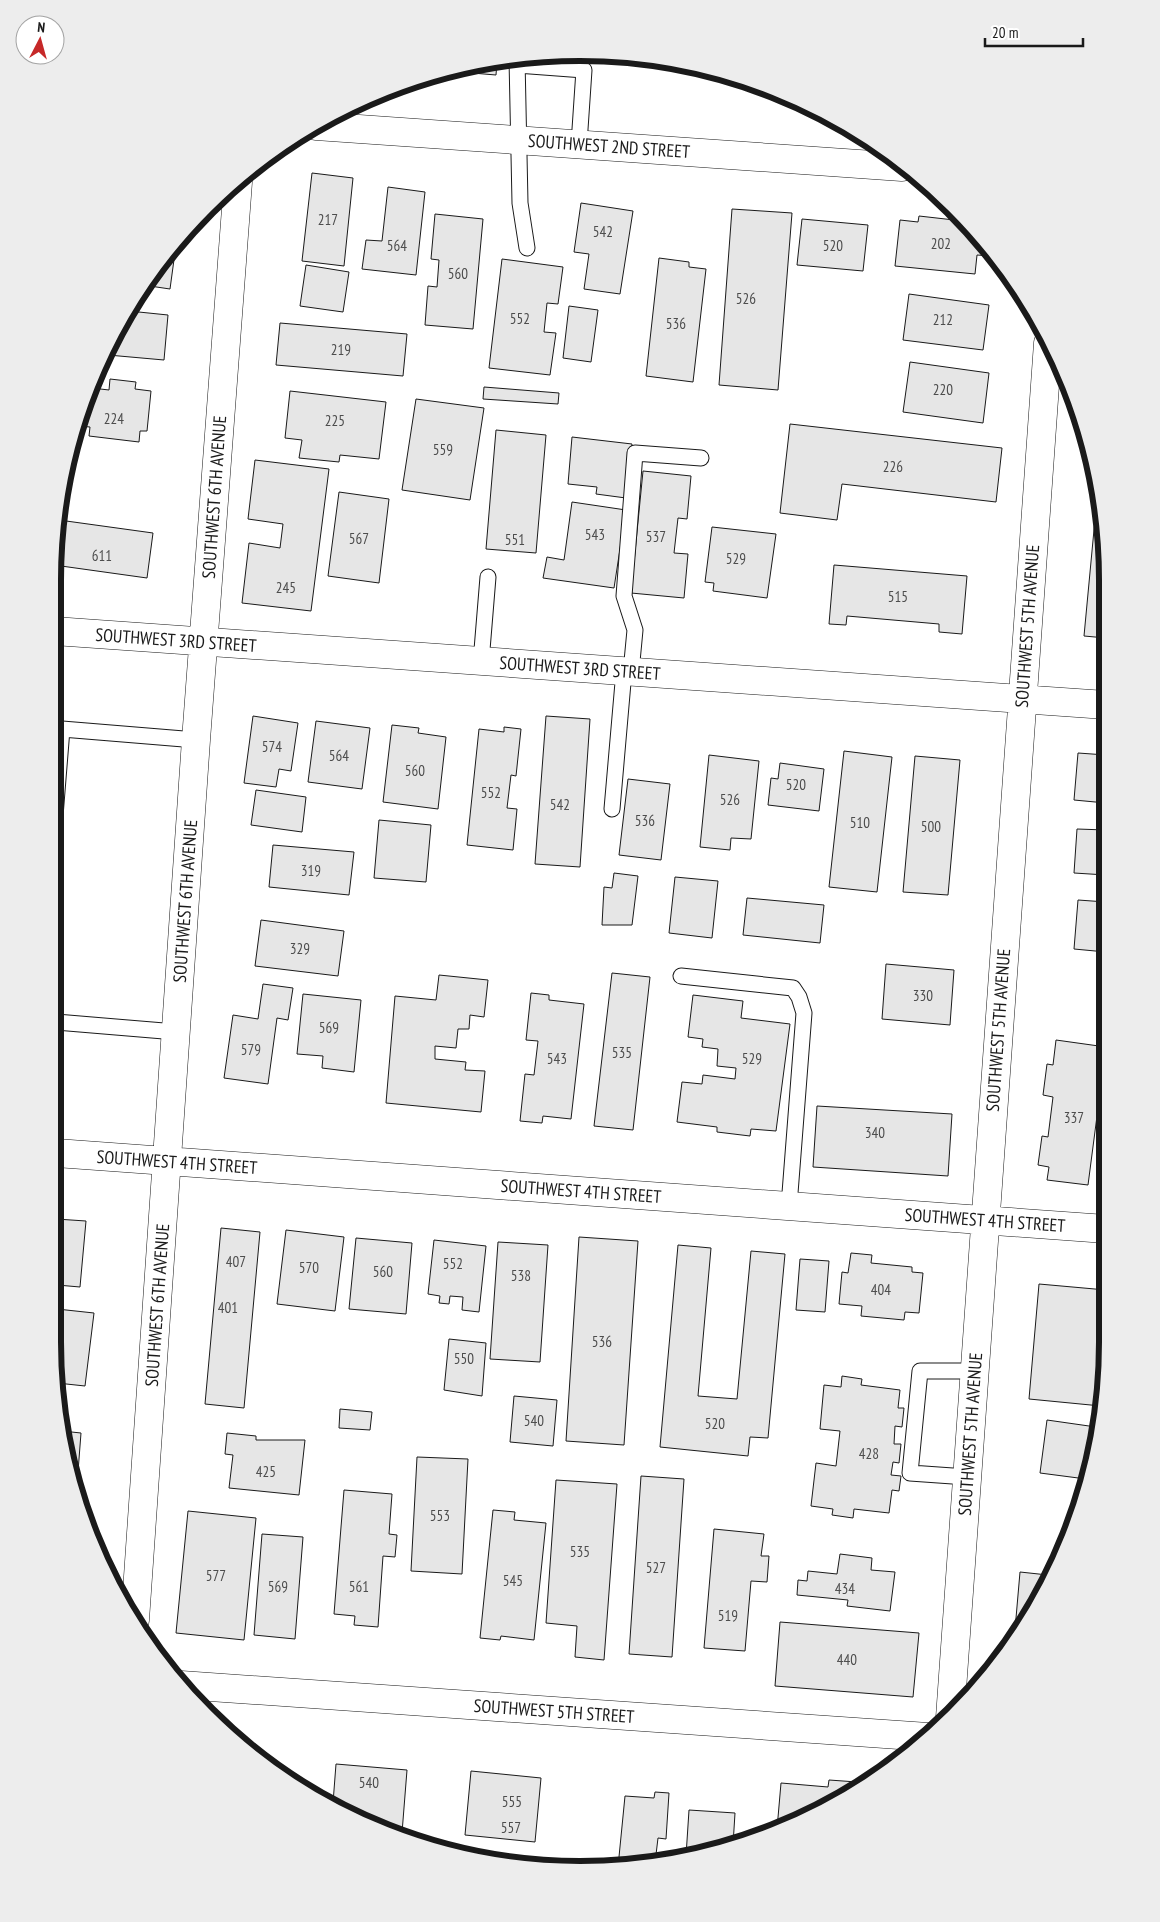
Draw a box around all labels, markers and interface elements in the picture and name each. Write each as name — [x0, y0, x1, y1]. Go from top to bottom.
north arrow — [15, 15, 65, 65]
scale bar — [985, 15, 1082, 47]
text: N — [37, 18, 46, 36]
text: 20 m — [992, 23, 1018, 42]
street label: SOUTHWEST 2ND STREET — [527, 129, 691, 163]
house number: 217 — [318, 210, 338, 229]
house number: 542 — [593, 222, 613, 241]
house number: 202 — [931, 234, 951, 253]
house number: 564 — [387, 236, 407, 255]
house number: 520 — [823, 236, 843, 255]
house number: 560 — [448, 264, 468, 283]
house number: 526 — [736, 289, 756, 308]
house number: 552 — [510, 309, 530, 328]
house number: 212 — [933, 310, 953, 329]
house number: 536 — [666, 314, 686, 333]
house number: 219 — [331, 340, 351, 359]
house number: 220 — [933, 380, 953, 399]
house number: 224 — [104, 409, 124, 428]
house number: 225 — [325, 411, 345, 430]
street label: SOUTHWEST 6TH AVENUE — [197, 415, 231, 579]
house number: 559 — [433, 440, 453, 459]
house number: 226 — [883, 457, 903, 476]
house number: 543 — [585, 525, 605, 544]
house number: 537 — [646, 527, 666, 546]
house number: 567 — [349, 529, 369, 548]
house number: 551 — [505, 530, 525, 549]
street label: SOUTHWEST 5TH AVENUE — [1010, 544, 1044, 708]
house number: 611 — [92, 546, 112, 565]
house number: 529 — [726, 549, 746, 568]
house number: 245 — [276, 578, 296, 597]
house number: 515 — [888, 587, 908, 606]
street label: SOUTHWEST 3RD STREET — [95, 623, 257, 657]
street label: SOUTHWEST 3RD STREET — [499, 651, 661, 685]
house number: 574 — [262, 737, 282, 756]
house number: 564 — [329, 746, 349, 765]
house number: 560 — [405, 761, 425, 780]
house number: 520 — [786, 775, 806, 794]
house number: 552 — [481, 783, 501, 802]
house number: 526 — [720, 790, 740, 809]
house number: 542 — [550, 795, 570, 814]
house number: 536 — [635, 811, 655, 830]
house number: 510 — [850, 813, 870, 832]
house number: 500 — [921, 817, 941, 836]
street label: SOUTHWEST 6TH AVENUE — [168, 819, 202, 983]
house number: 319 — [301, 861, 321, 880]
house number: 329 — [290, 939, 310, 958]
street label: SOUTHWEST 5TH AVENUE — [981, 948, 1015, 1112]
house number: 330 — [913, 986, 933, 1005]
house number: 569 — [319, 1018, 339, 1037]
house number: 579 — [241, 1040, 261, 1059]
house number: 535 — [612, 1043, 632, 1062]
house number: 543 — [547, 1049, 567, 1068]
house number: 529 — [742, 1049, 762, 1068]
house number: 337 — [1064, 1108, 1084, 1127]
house number: 340 — [865, 1123, 885, 1142]
street label: SOUTHWEST 4TH STREET — [96, 1145, 258, 1179]
street label: SOUTHWEST 4TH STREET — [500, 1174, 662, 1208]
street label: SOUTHWEST 4TH STREET — [904, 1203, 1066, 1237]
street label: SOUTHWEST 6TH AVENUE — [140, 1223, 174, 1387]
house number: 407 — [226, 1252, 246, 1271]
house number: 552 — [443, 1254, 463, 1273]
house number: 570 — [299, 1258, 319, 1277]
house number: 560 — [373, 1262, 393, 1281]
house number: 538 — [511, 1266, 531, 1285]
house number: 404 — [871, 1280, 891, 1299]
house number: 401 — [218, 1298, 238, 1317]
house number: 536 — [592, 1332, 612, 1351]
house number: 550 — [454, 1349, 474, 1368]
street label: SOUTHWEST 5TH AVENUE — [953, 1352, 987, 1516]
house number: 540 — [524, 1411, 544, 1430]
house number: 520 — [705, 1414, 725, 1433]
house number: 428 — [859, 1444, 879, 1463]
house number: 425 — [256, 1462, 276, 1481]
house number: 553 — [430, 1506, 450, 1525]
house number: 535 — [570, 1542, 590, 1561]
house number: 527 — [646, 1558, 666, 1577]
house number: 577 — [206, 1566, 226, 1585]
house number: 545 — [503, 1571, 523, 1590]
house number: 569 — [268, 1577, 288, 1596]
house number: 561 — [349, 1577, 369, 1596]
house number: 434 — [835, 1579, 855, 1598]
house number: 519 — [718, 1606, 738, 1625]
house number: 440 — [837, 1650, 857, 1669]
street label: SOUTHWEST 5TH STREET — [473, 1694, 635, 1728]
house number: 540 — [359, 1773, 379, 1792]
house number: 555 — [502, 1792, 522, 1811]
house number: 557 — [501, 1818, 521, 1837]

